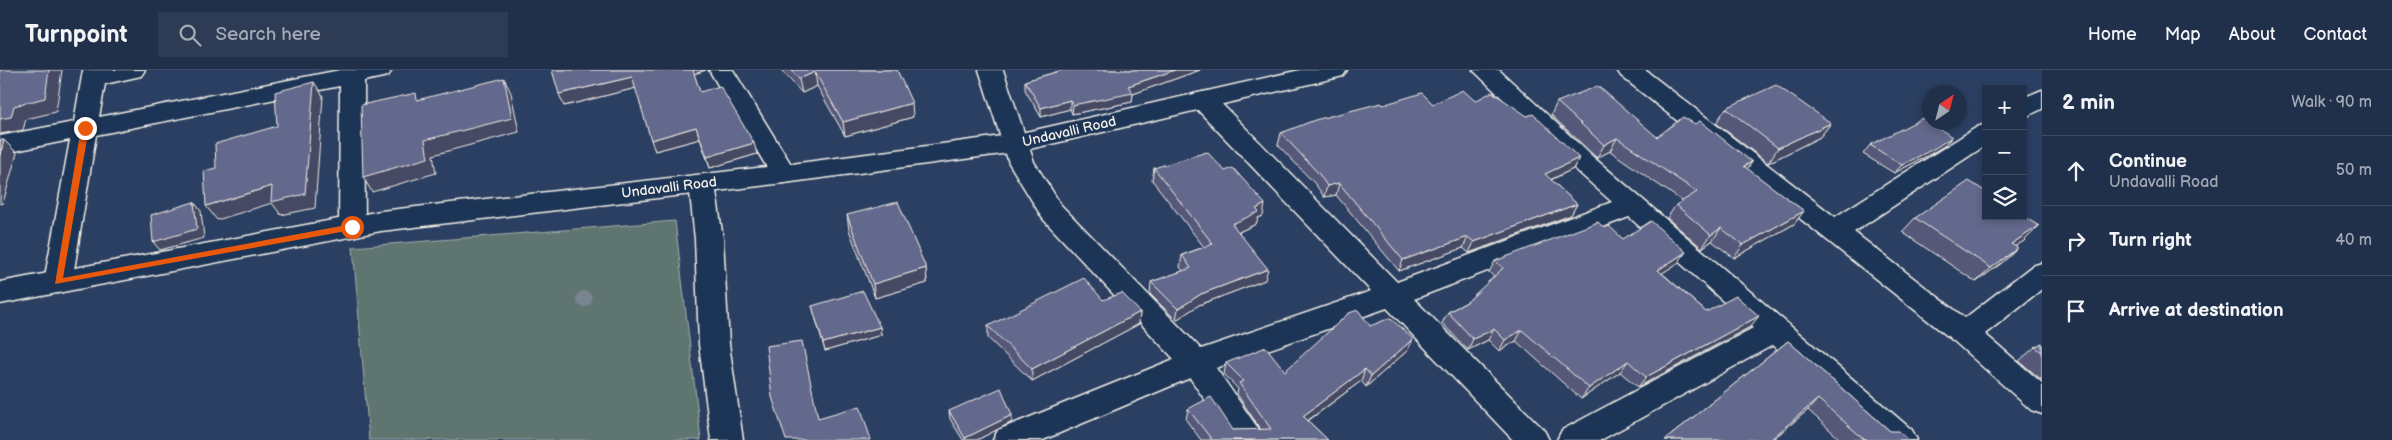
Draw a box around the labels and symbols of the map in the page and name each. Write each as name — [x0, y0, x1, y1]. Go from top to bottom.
north arrow — [1922, 85, 1967, 130]
street label: Undavalli Road — [1021, 112, 1118, 151]
route end — [74, 117, 97, 140]
street label: Undavalli Road — [621, 173, 718, 202]
route start — [341, 216, 364, 239]

